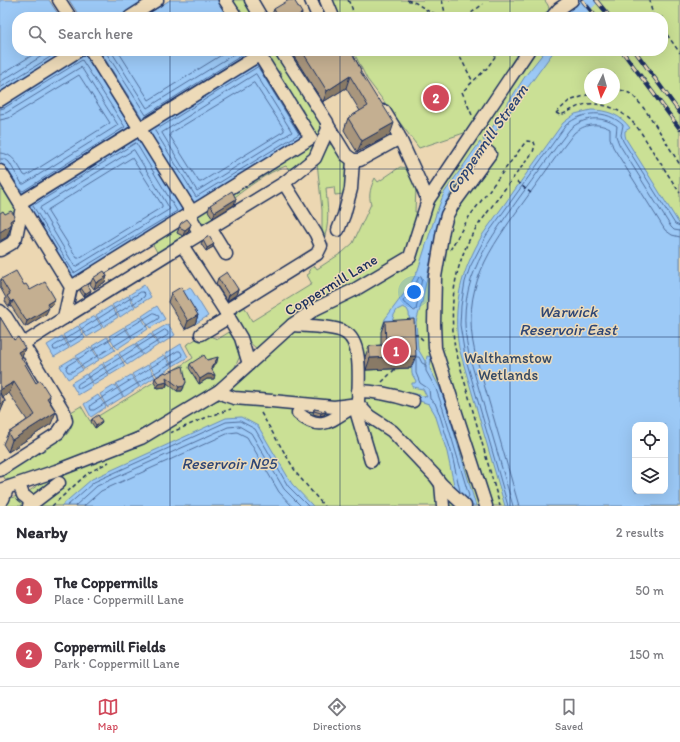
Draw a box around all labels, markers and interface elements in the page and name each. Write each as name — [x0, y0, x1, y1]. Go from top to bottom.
search box — [12, 12, 668, 56]
icon: search — [26, 23, 48, 45]
text: Search here — [58, 25, 133, 43]
north arrow — [584, 68, 620, 104]
water label: Coppermill Stream — [442, 80, 532, 197]
pin: 2 — [423, 83, 449, 113]
street label: Coppermill Lane — [281, 250, 381, 320]
your location — [404, 282, 424, 302]
water label: Warwick Reservoir East — [519, 302, 619, 339]
pin: 1 — [383, 336, 409, 366]
park label: Walthamstow Wetlands — [464, 349, 552, 384]
map controls — [632, 422, 668, 494]
button: locate — [632, 422, 668, 458]
water label: Reservoir №5 — [182, 454, 278, 473]
button: layers — [632, 458, 668, 494]
text: Nearby — [16, 522, 68, 542]
text: 2 results — [616, 525, 664, 540]
text: The Coppermills — [54, 574, 158, 592]
text: 1 — [26, 583, 32, 598]
text: 50 m — [635, 583, 664, 598]
text: Place · Coppermill Lane — [54, 592, 184, 607]
text: Coppermill Fields — [54, 638, 166, 656]
text: 2 — [26, 647, 32, 662]
text: 150 m — [629, 647, 664, 662]
text: Park · Coppermill Lane — [54, 656, 180, 671]
tab: Map — [97, 696, 119, 733]
tab: Directions — [313, 696, 361, 733]
tab: Saved — [555, 696, 583, 733]

